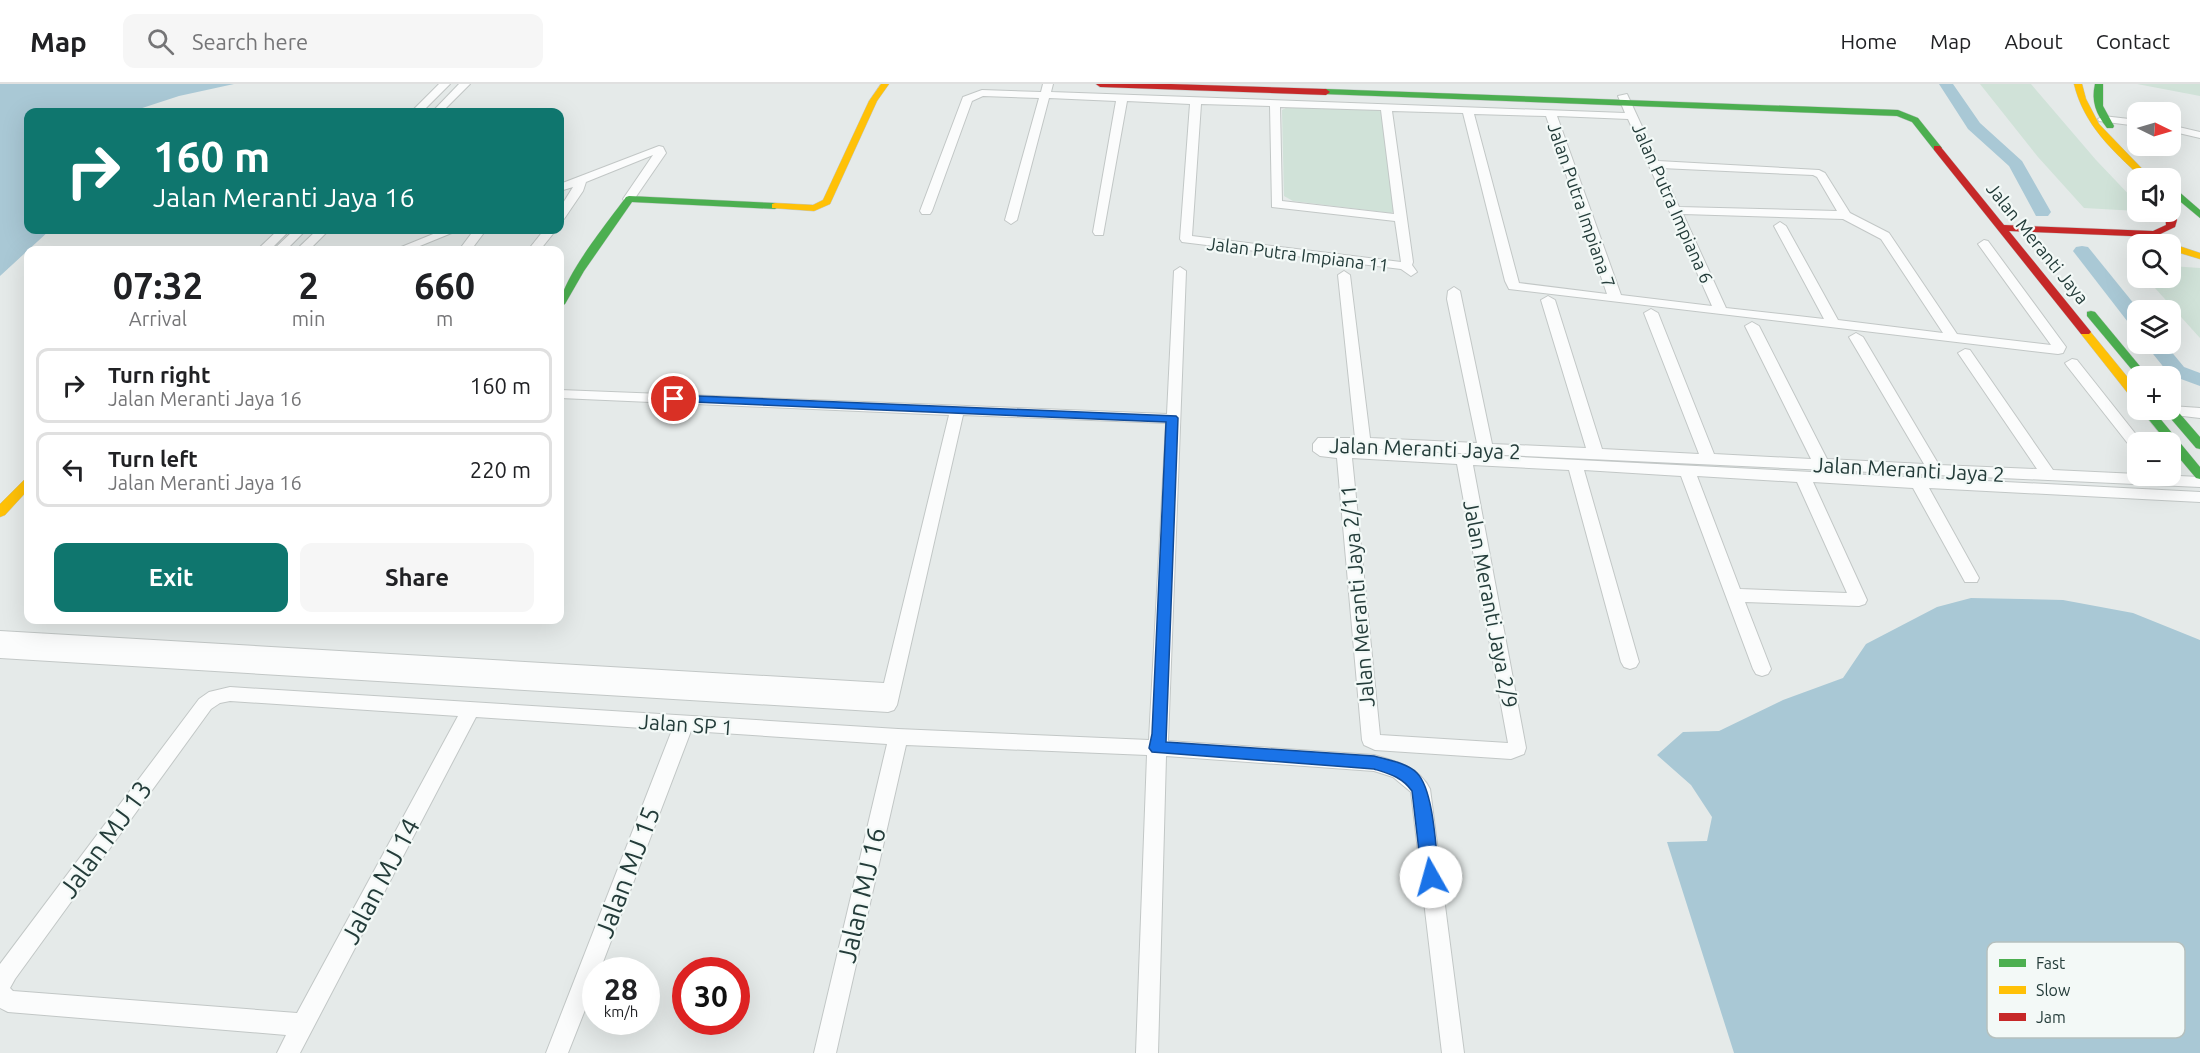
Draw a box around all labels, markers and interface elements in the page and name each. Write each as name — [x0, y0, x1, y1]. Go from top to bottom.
search box — [123, 14, 543, 68]
icon: search — [144, 25, 177, 58]
text: Map — [30, 26, 87, 57]
text: Search here — [192, 29, 308, 54]
text: Home — [1840, 29, 1897, 53]
text: Map — [1930, 29, 1971, 53]
text: About — [2004, 29, 2063, 53]
text: Contact — [2096, 29, 2170, 53]
north arrow — [2127, 102, 2181, 156]
map controls — [2127, 102, 2181, 486]
street label: Jalan Putra Impiana 7 — [1544, 120, 1620, 290]
street label: Jalan Putra Impiana 6 — [1629, 120, 1717, 286]
icon: right — [54, 132, 132, 210]
text: 160 m — [153, 133, 270, 180]
button: sound — [2127, 168, 2181, 222]
street label: Jalan Meranti Jaya — [1983, 178, 2093, 308]
text: Jalan Meranti Jaya 16 — [153, 182, 415, 212]
street label: Jalan Putra Impiana 11 — [1206, 233, 1390, 275]
button: search — [2127, 234, 2181, 288]
text: 07:32 — [113, 265, 203, 306]
text: 2 — [298, 265, 319, 306]
text: 660 — [414, 265, 475, 306]
button: layers — [2127, 300, 2181, 354]
text: Arrival — [129, 307, 187, 330]
text: min — [292, 307, 325, 330]
text: m — [436, 307, 453, 330]
text: Turn right — [108, 362, 210, 387]
button: + — [2127, 366, 2181, 420]
icon: right — [57, 369, 90, 402]
text: 160 m — [470, 373, 531, 398]
pin — [648, 373, 699, 424]
icon: arrive — [657, 382, 690, 415]
text: Jalan Meranti Jaya 16 — [108, 387, 302, 410]
button: − — [2127, 432, 2181, 486]
street label: Jalan Meranti Jaya 2 — [1329, 433, 1521, 463]
text: Turn left — [108, 446, 198, 471]
street label: Jalan Meranti Jaya 2 — [1813, 452, 2005, 486]
icon: left — [57, 453, 90, 486]
text: 220 m — [470, 457, 531, 482]
text: Jalan Meranti Jaya 16 — [108, 471, 302, 494]
street label: Jalan Meranti Jaya 2/11 — [1335, 484, 1379, 708]
street label: Jalan Meranti Jaya 2/9 — [1459, 498, 1523, 710]
button: Exit — [54, 543, 288, 612]
button: Share — [300, 543, 534, 612]
street label: Jalan SP 1 — [638, 709, 734, 739]
street label: Jalan MJ 13 — [53, 775, 157, 903]
street label: Jalan MJ 15 — [589, 802, 665, 942]
street label: Jalan MJ 14 — [335, 813, 425, 949]
street label: Jalan MJ 16 — [831, 825, 891, 965]
position arrow — [1399, 845, 1463, 909]
legend — [1987, 942, 2185, 1038]
text: Fast — [2036, 954, 2066, 972]
speed limit sign: 30 — [672, 957, 750, 1035]
text: 28 — [604, 972, 638, 1006]
text: Slow — [2036, 981, 2071, 999]
text: km/h — [604, 1003, 638, 1020]
text: Jam — [2036, 1008, 2066, 1026]

